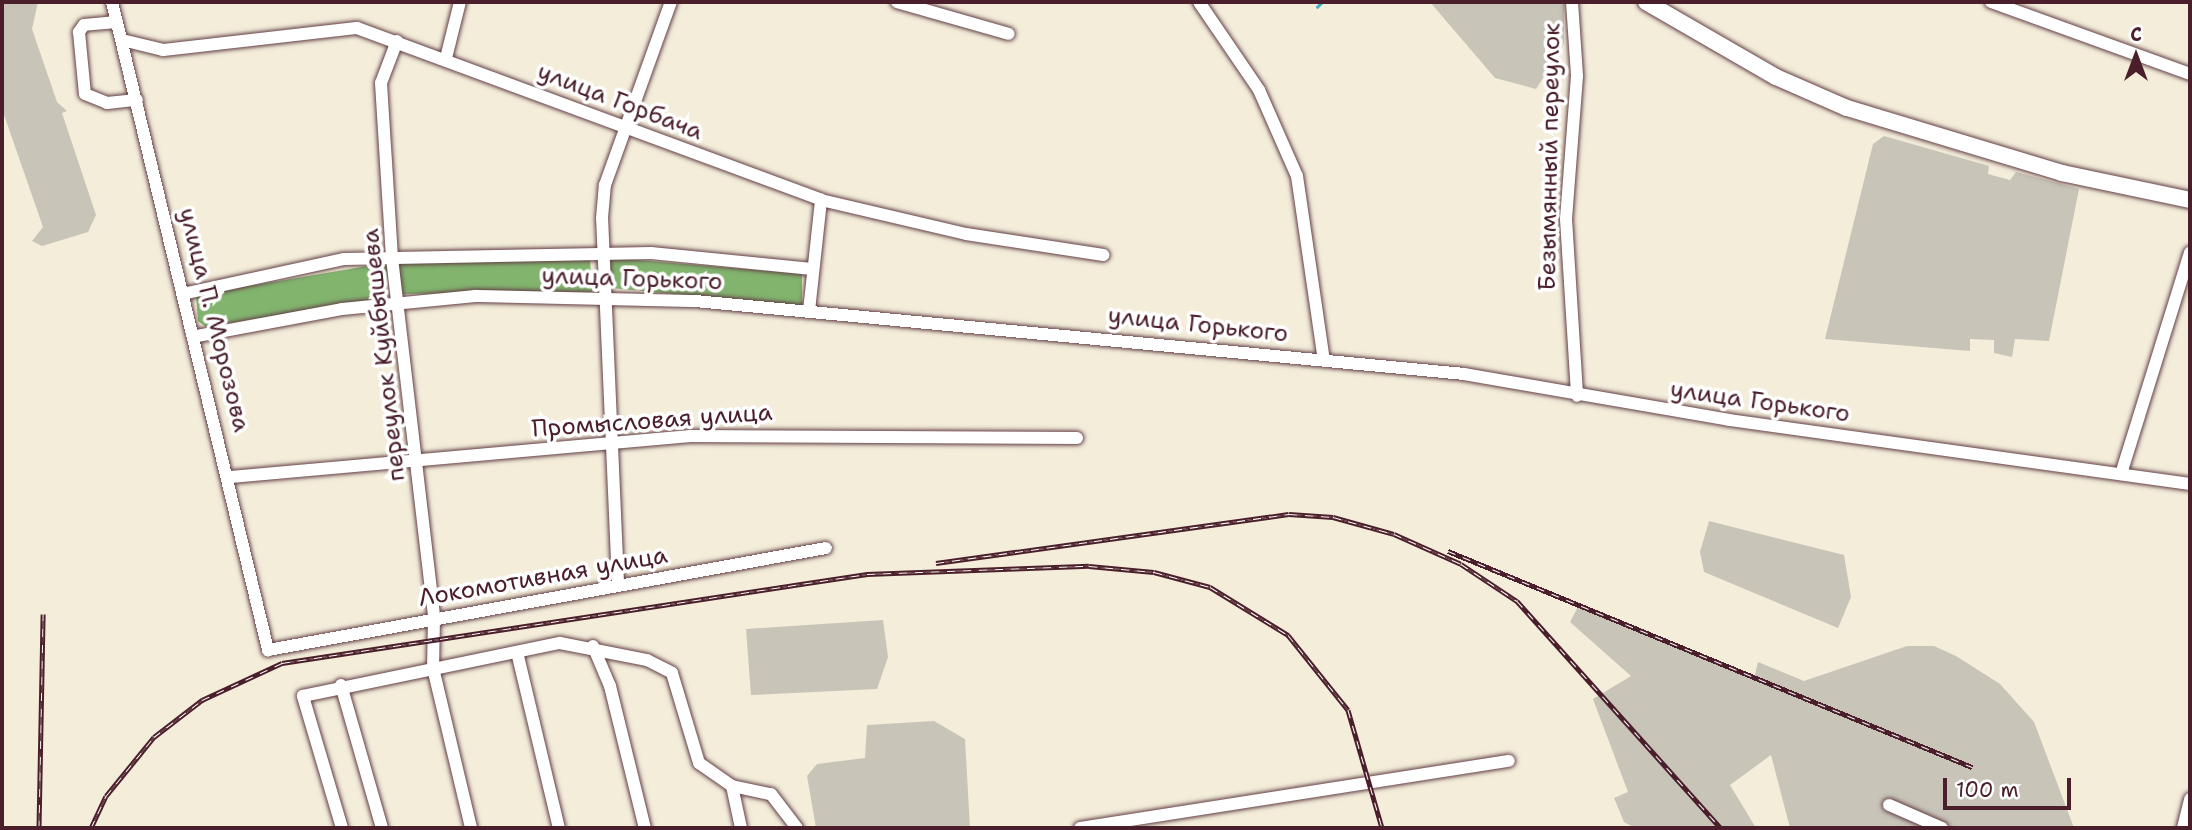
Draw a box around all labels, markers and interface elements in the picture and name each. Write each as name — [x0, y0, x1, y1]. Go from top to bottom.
north arrow — [2101, 21, 2171, 91]
text: С — [2130, 22, 2142, 47]
street label: Безымянный переулок — [1533, 23, 1567, 291]
street label: улица Горбача — [533, 57, 707, 147]
street label: улица П. Морозова — [172, 205, 256, 435]
street label: переулок Куйбышева — [356, 227, 412, 483]
street label: улица Горького — [541, 261, 723, 297]
street label: улица Горького — [1106, 301, 1290, 349]
street label: улица Горького — [1668, 375, 1852, 429]
street label: Промысловая улица — [531, 398, 773, 444]
street label: Локомотивная улица — [416, 541, 670, 613]
scale bar — [1947, 764, 2075, 808]
text: 100 m — [1956, 776, 2019, 804]

